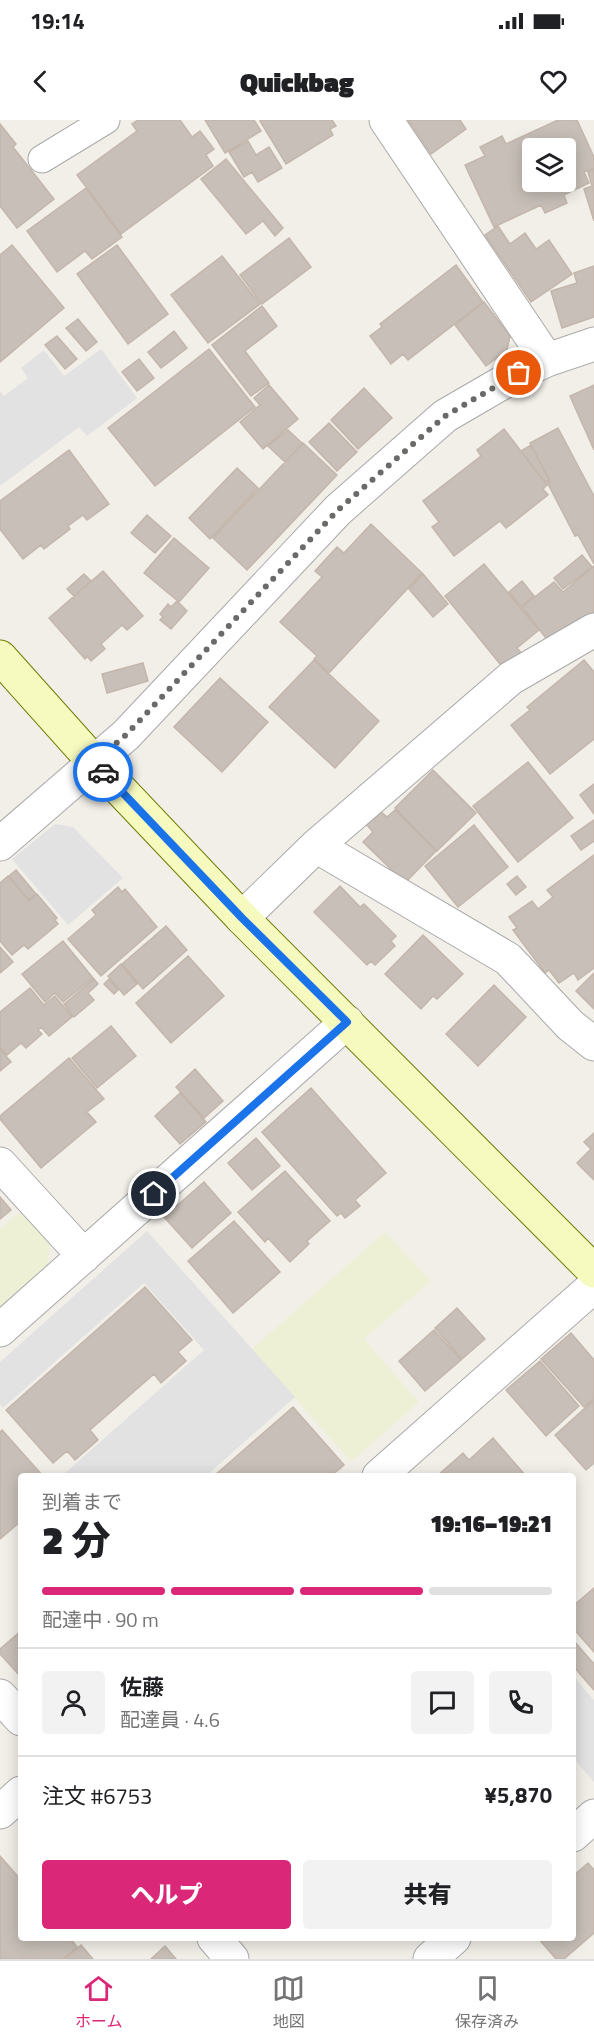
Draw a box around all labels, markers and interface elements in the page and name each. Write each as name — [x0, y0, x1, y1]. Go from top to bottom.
text: 19:14 — [30, 4, 85, 38]
text: Quickbag — [240, 61, 354, 102]
icon: back — [24, 65, 57, 98]
icon: heart — [537, 65, 570, 98]
map controls — [522, 138, 576, 192]
button: layers — [522, 138, 576, 192]
pin — [493, 347, 544, 398]
icon: bag — [502, 356, 535, 389]
courier — [73, 742, 133, 802]
icon: car — [87, 756, 120, 789]
pin — [128, 1168, 179, 1219]
icon: home — [137, 1177, 170, 1210]
text: 到着まで — [42, 1486, 122, 1517]
text: 19:16–19:21 — [430, 1507, 552, 1541]
text: 2 分 — [42, 1510, 111, 1569]
text: 配達中 · 90 m — [42, 1604, 159, 1635]
text: 佐藤 — [120, 1670, 164, 1704]
button: person — [42, 1671, 105, 1734]
button: chat — [411, 1671, 474, 1734]
button: phone — [489, 1671, 552, 1734]
text: 配達員 · 4.6 — [120, 1704, 220, 1735]
text: ¥5,870 — [485, 1778, 552, 1812]
text: 注文 #6753 — [42, 1779, 152, 1813]
button: ヘルプ — [42, 1860, 291, 1929]
button: 共有 — [303, 1860, 552, 1929]
tab: ホーム — [75, 1972, 122, 2033]
tab: 地図 — [272, 1972, 305, 2033]
tab: 保存済み — [455, 1972, 519, 2033]

